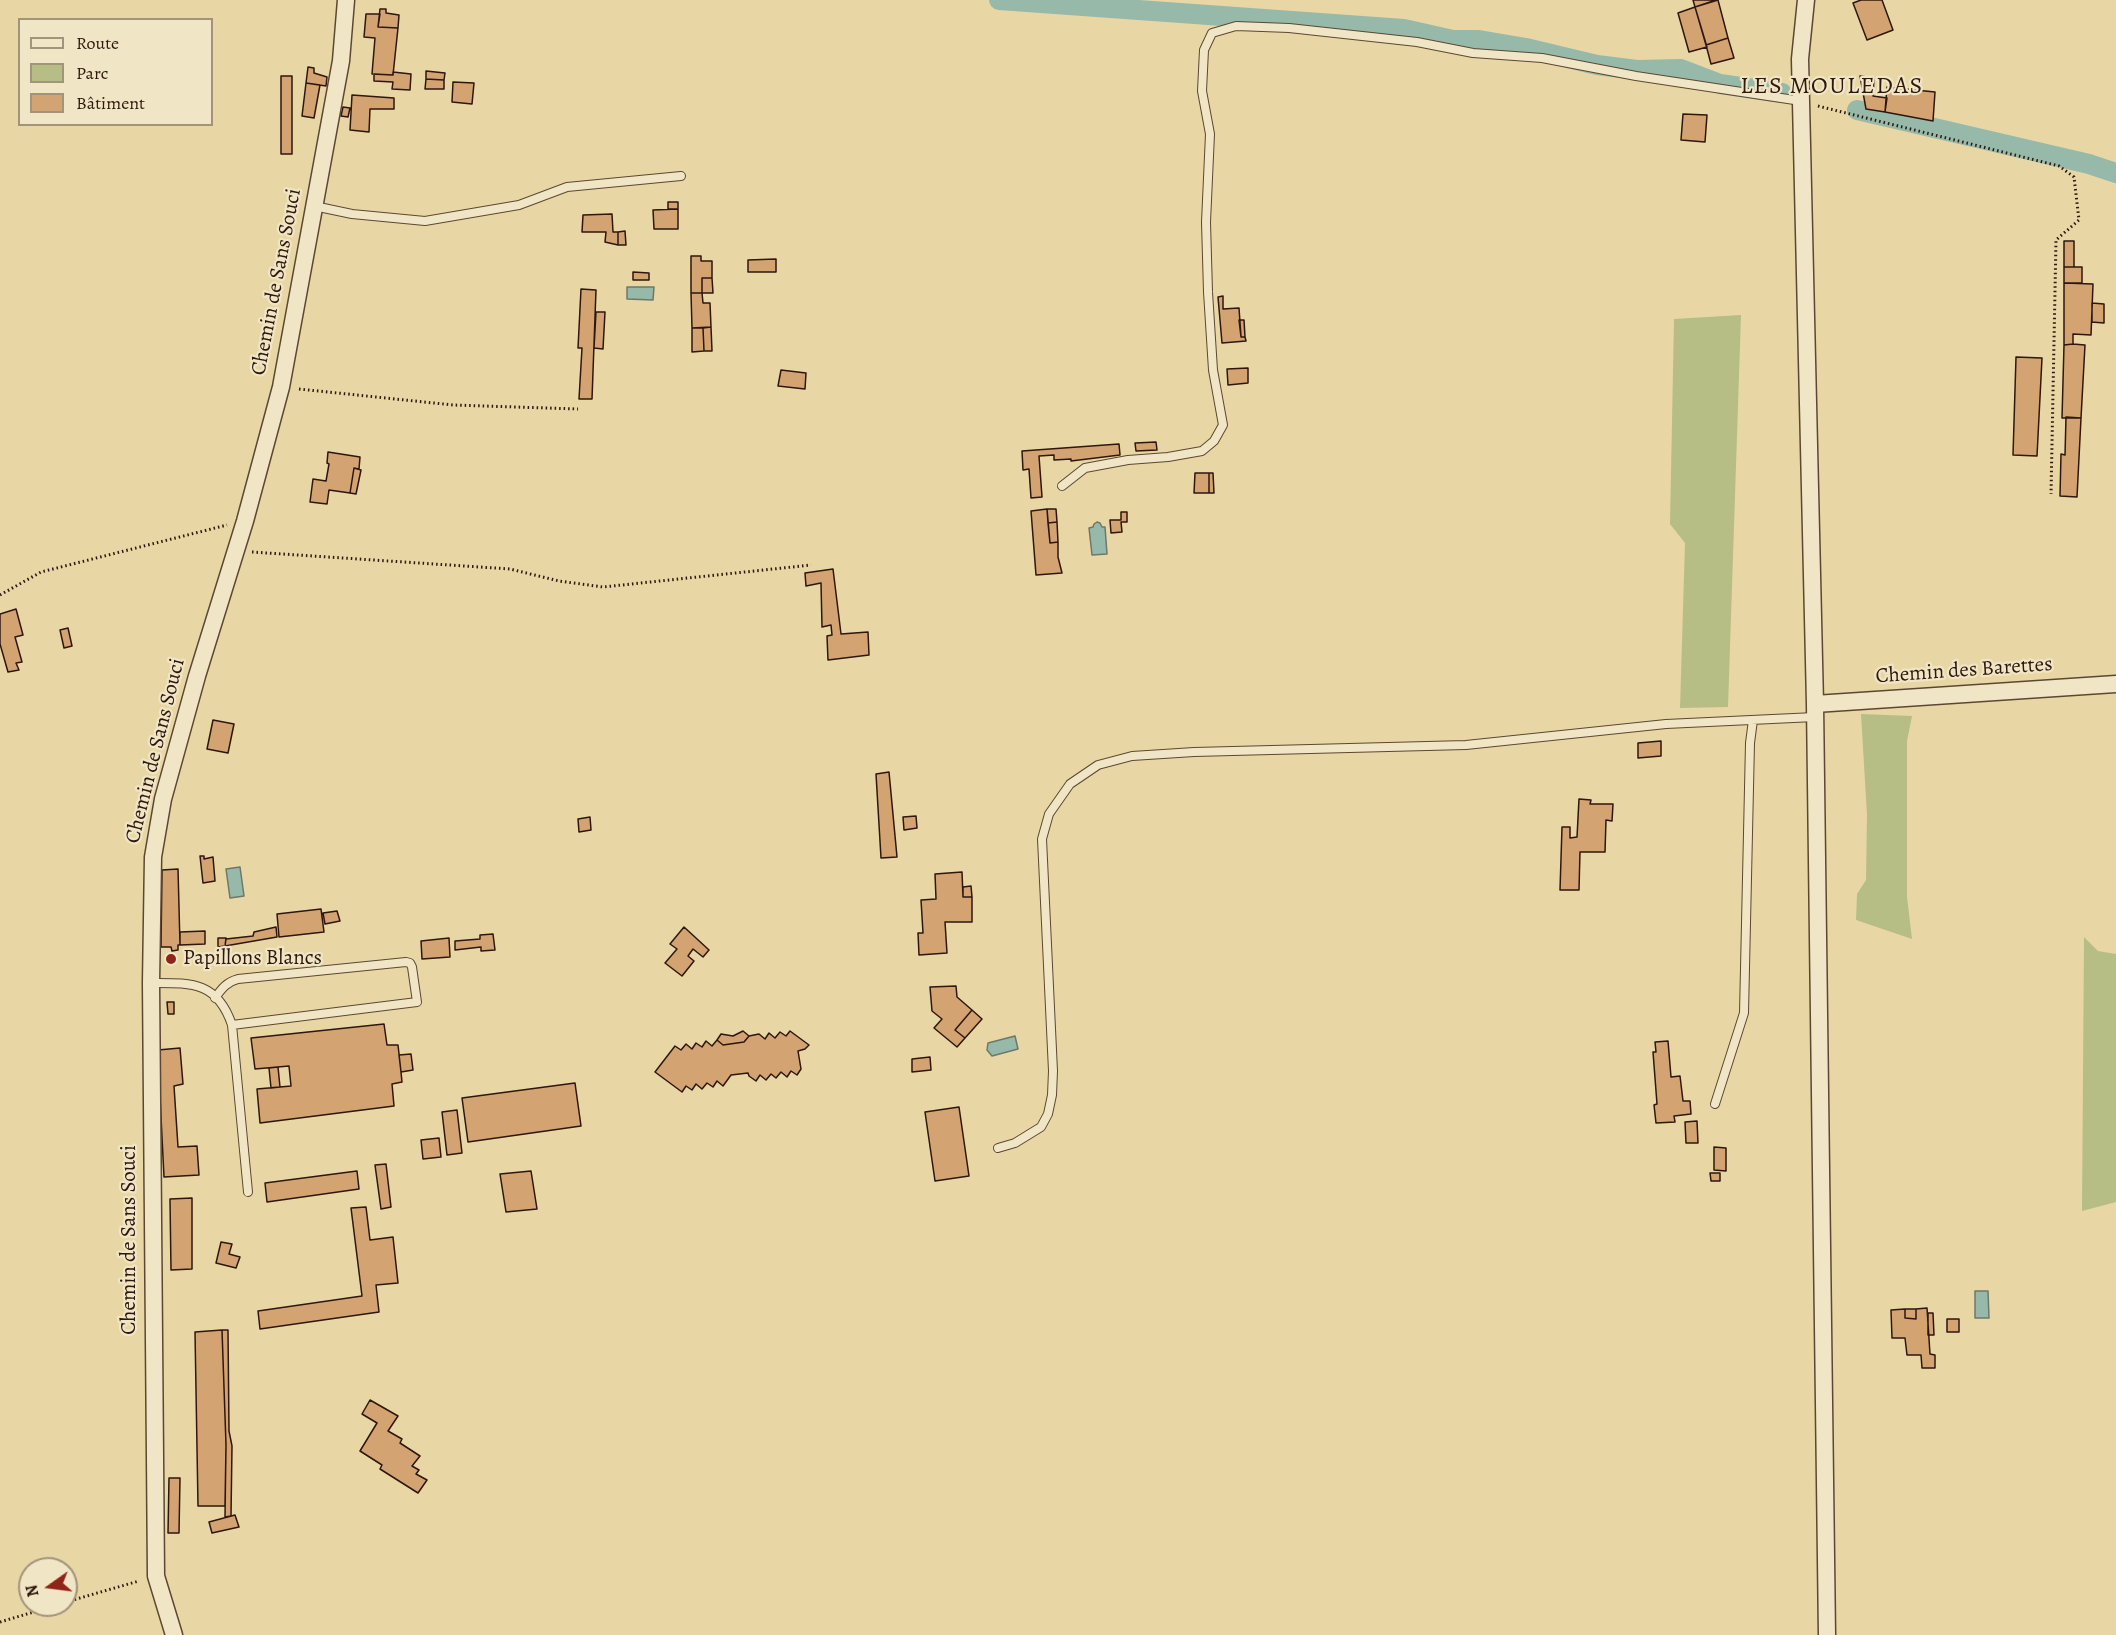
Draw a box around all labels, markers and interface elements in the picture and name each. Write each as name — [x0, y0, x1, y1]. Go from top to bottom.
legend — [18, 18, 213, 126]
text: Route — [76, 31, 119, 55]
text: Parc — [76, 61, 108, 85]
district label: LES MOULEDAS — [1740, 73, 1924, 101]
text: Bâtiment — [76, 91, 145, 115]
street label: Chemin de Sans Souci — [247, 187, 307, 377]
street label: Chemin des Barettes — [1875, 652, 2053, 690]
street label: Chemin de Sans Souci — [121, 656, 191, 846]
place label: Papillons Blancs — [183, 946, 322, 972]
marker: Papillons Blancs — [164, 952, 178, 966]
street label: Chemin de Sans Souci — [117, 1145, 143, 1335]
north arrow — [18, 1557, 78, 1617]
text: N — [20, 1583, 45, 1599]

